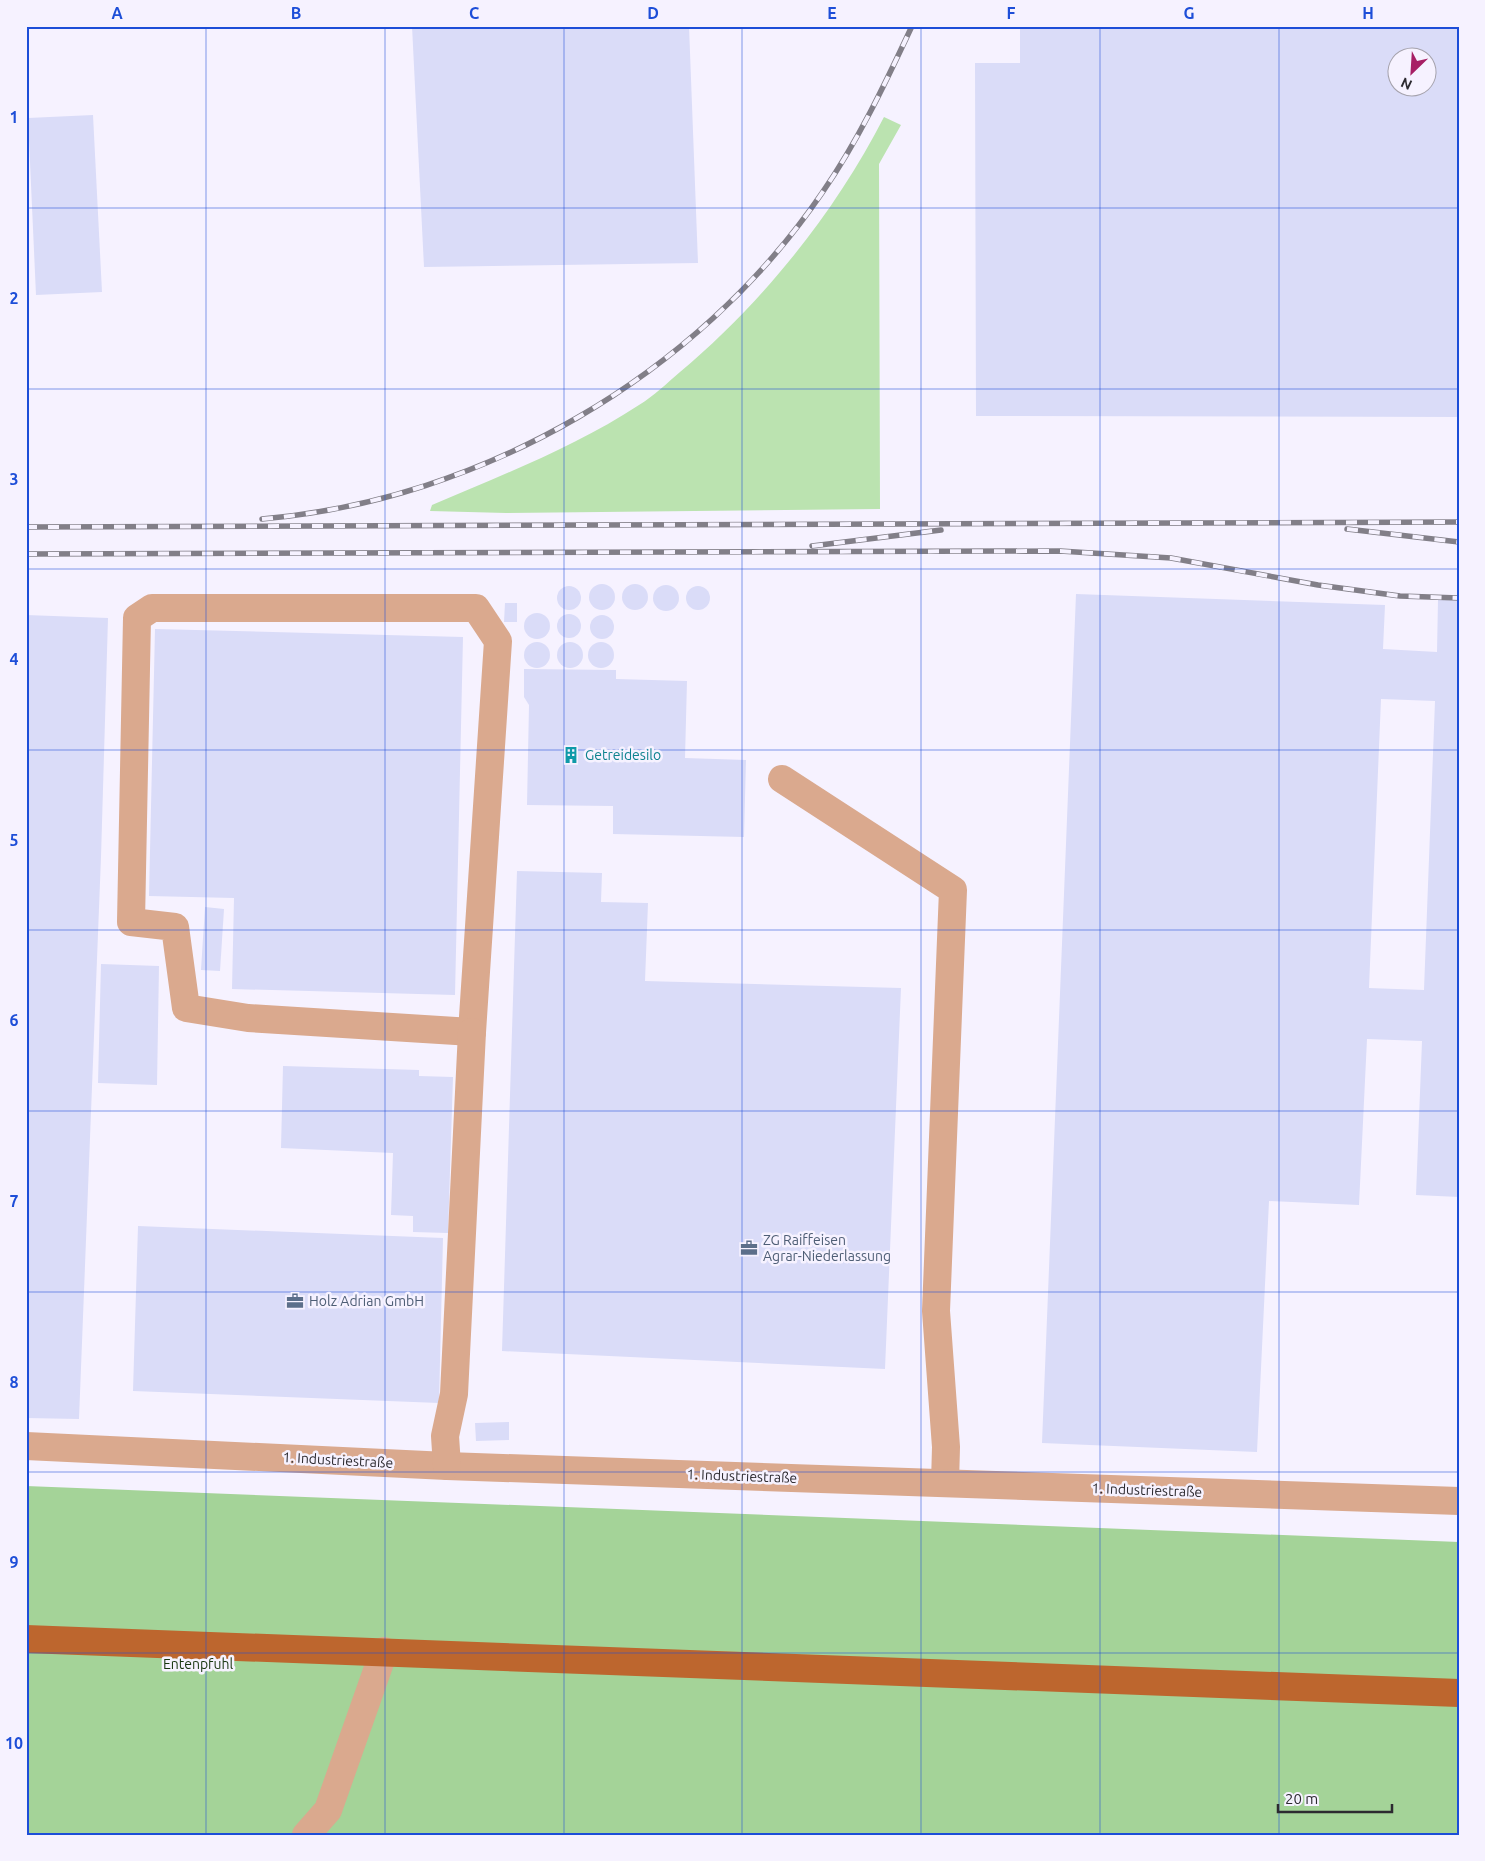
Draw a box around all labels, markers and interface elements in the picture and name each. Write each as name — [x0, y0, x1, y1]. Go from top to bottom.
text: A — [111, 4, 123, 22]
text: B — [291, 4, 301, 22]
text: C — [469, 4, 479, 22]
text: D — [647, 4, 659, 22]
text: E — [827, 4, 837, 22]
text: F — [1007, 4, 1016, 22]
text: G — [1183, 4, 1195, 22]
text: H — [1362, 4, 1374, 22]
north arrow — [1388, 48, 1438, 98]
text: N — [1398, 74, 1415, 93]
text: 1 — [9, 108, 19, 126]
text: 2 — [9, 289, 19, 307]
text: 3 — [9, 470, 19, 488]
text: 4 — [9, 650, 19, 668]
building icon: Getreidesilo — [561, 745, 581, 765]
place label: Getreidesilo — [585, 747, 661, 763]
text: 5 — [9, 831, 19, 849]
text: 6 — [9, 1011, 19, 1029]
text: 7 — [9, 1192, 19, 1210]
place label: ZG Raiffeisen Agrar-Niederlassung — [763, 1232, 891, 1264]
office icon: ZG Raiffeisen Agrar-Niederlassung — [739, 1238, 759, 1258]
office icon: Holz Adrian GmbH — [285, 1291, 305, 1311]
place label: Holz Adrian GmbH — [309, 1293, 424, 1309]
text: 8 — [9, 1373, 19, 1391]
street label: 1. Industriestraße — [282, 1449, 394, 1471]
street label: 1. Industriestraße — [686, 1466, 798, 1486]
street label: 1. Industriestraße — [1091, 1480, 1203, 1500]
text: 9 — [9, 1553, 19, 1571]
park label: Entenpfuhl — [163, 1656, 233, 1672]
text: 10 — [5, 1734, 23, 1752]
scale bar — [1278, 1781, 1391, 1813]
text: 20 m — [1285, 1790, 1318, 1807]

